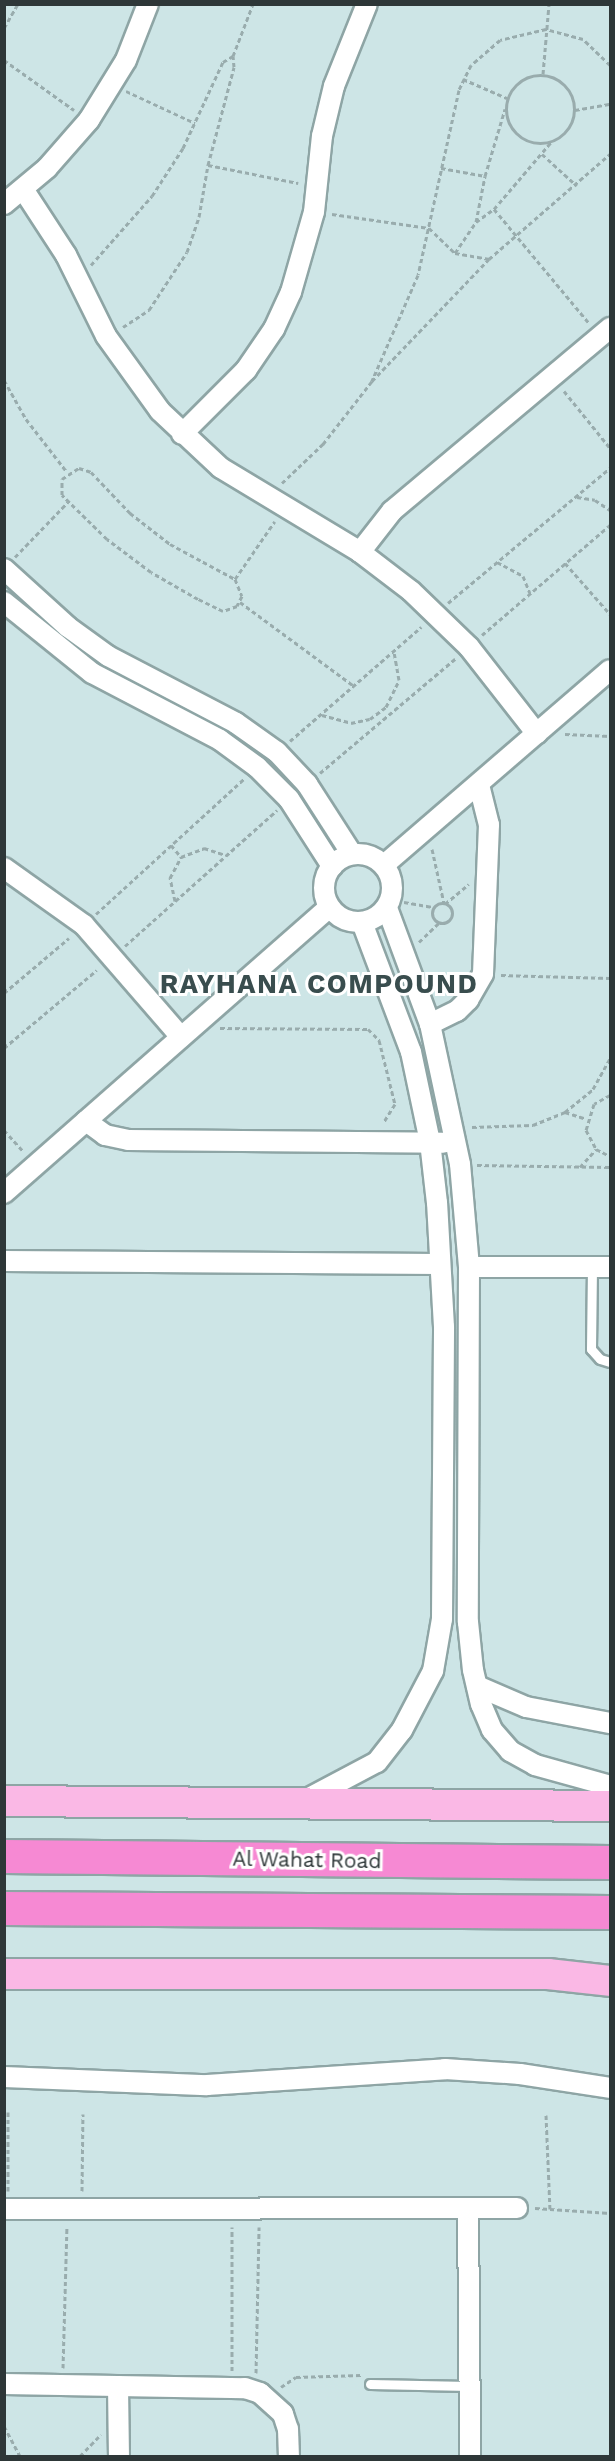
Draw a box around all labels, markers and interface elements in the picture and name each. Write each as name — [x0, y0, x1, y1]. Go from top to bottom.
district label: RAYHANA COMPOUND — [159, 969, 479, 1001]
street label: Al Wahat Road — [232, 1846, 382, 1874]

